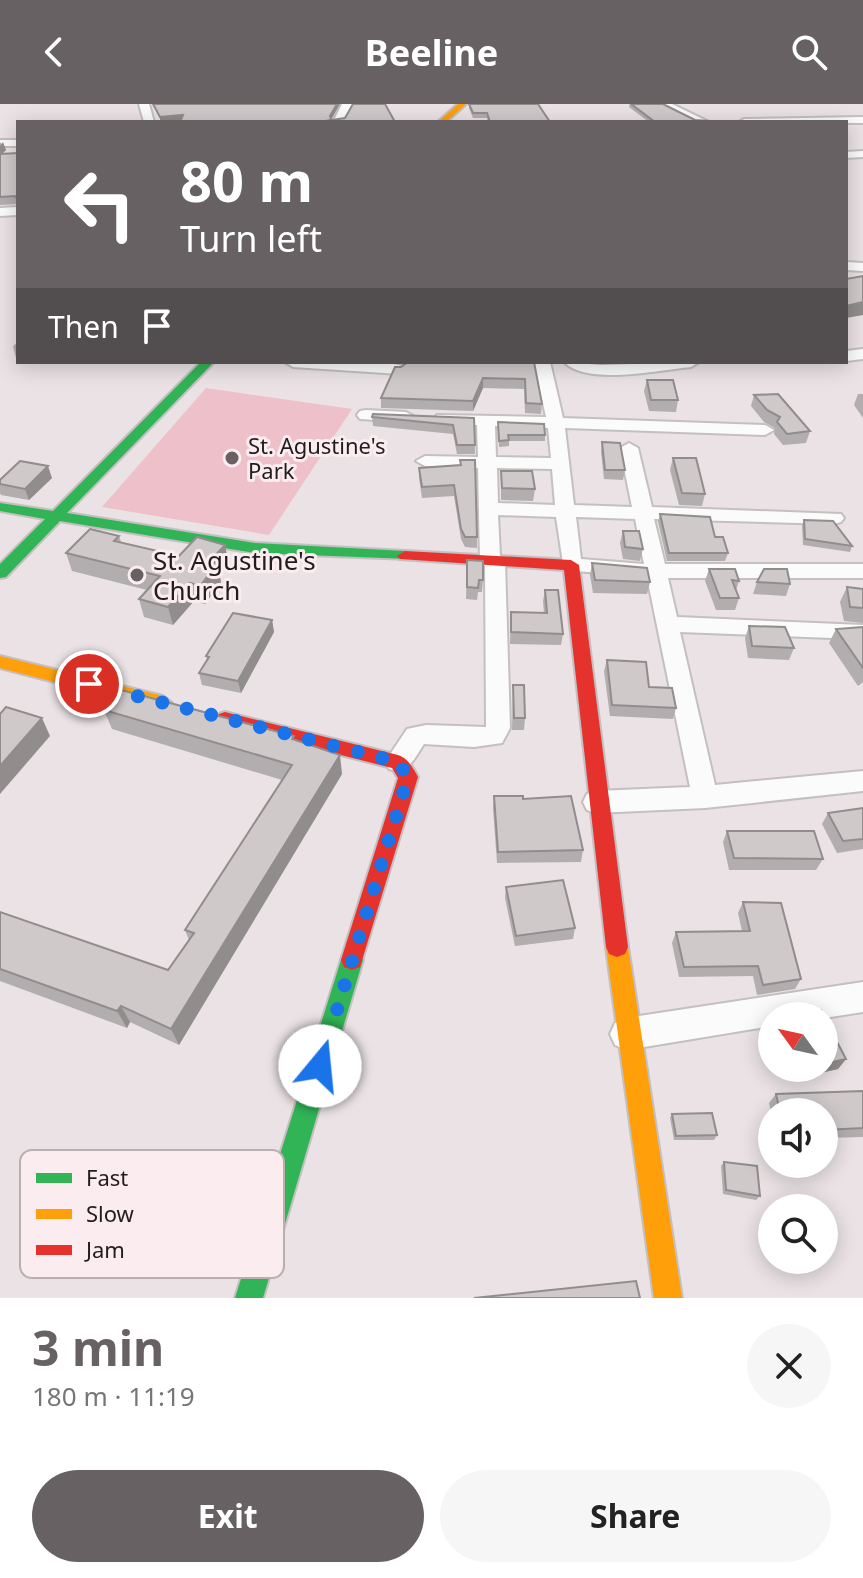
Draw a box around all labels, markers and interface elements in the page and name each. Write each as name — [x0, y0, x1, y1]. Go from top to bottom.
text: Beeline — [365, 28, 498, 77]
icon: back — [32, 30, 76, 74]
icon: search — [787, 30, 831, 74]
text: 80 m — [180, 142, 313, 218]
icon: left — [48, 152, 152, 256]
text: Turn left — [180, 214, 322, 263]
icon: arrive — [135, 304, 179, 348]
text: Then — [48, 306, 119, 347]
place label: St. Agustine's Park — [248, 430, 386, 485]
marker: St. Agustine's Park — [223, 449, 241, 467]
place label: St. Agustine's Church — [153, 542, 316, 608]
marker: St. Agustine's Church — [128, 566, 146, 584]
pin — [55, 650, 123, 718]
icon: arrive — [67, 662, 111, 706]
north arrow — [758, 1002, 838, 1082]
map controls — [758, 1002, 838, 1274]
position arrow — [278, 1024, 362, 1108]
button: sound — [758, 1098, 838, 1178]
legend — [20, 1150, 284, 1278]
text: Fast — [86, 1162, 128, 1192]
button: search — [758, 1194, 838, 1274]
text: Slow — [86, 1198, 135, 1228]
text: Jam — [84, 1234, 125, 1264]
text: 3 min — [32, 1315, 164, 1380]
button: close — [747, 1324, 831, 1408]
text: 180 m · 11:19 — [32, 1378, 195, 1414]
button: Exit — [32, 1470, 424, 1562]
button: Share — [440, 1470, 831, 1562]

